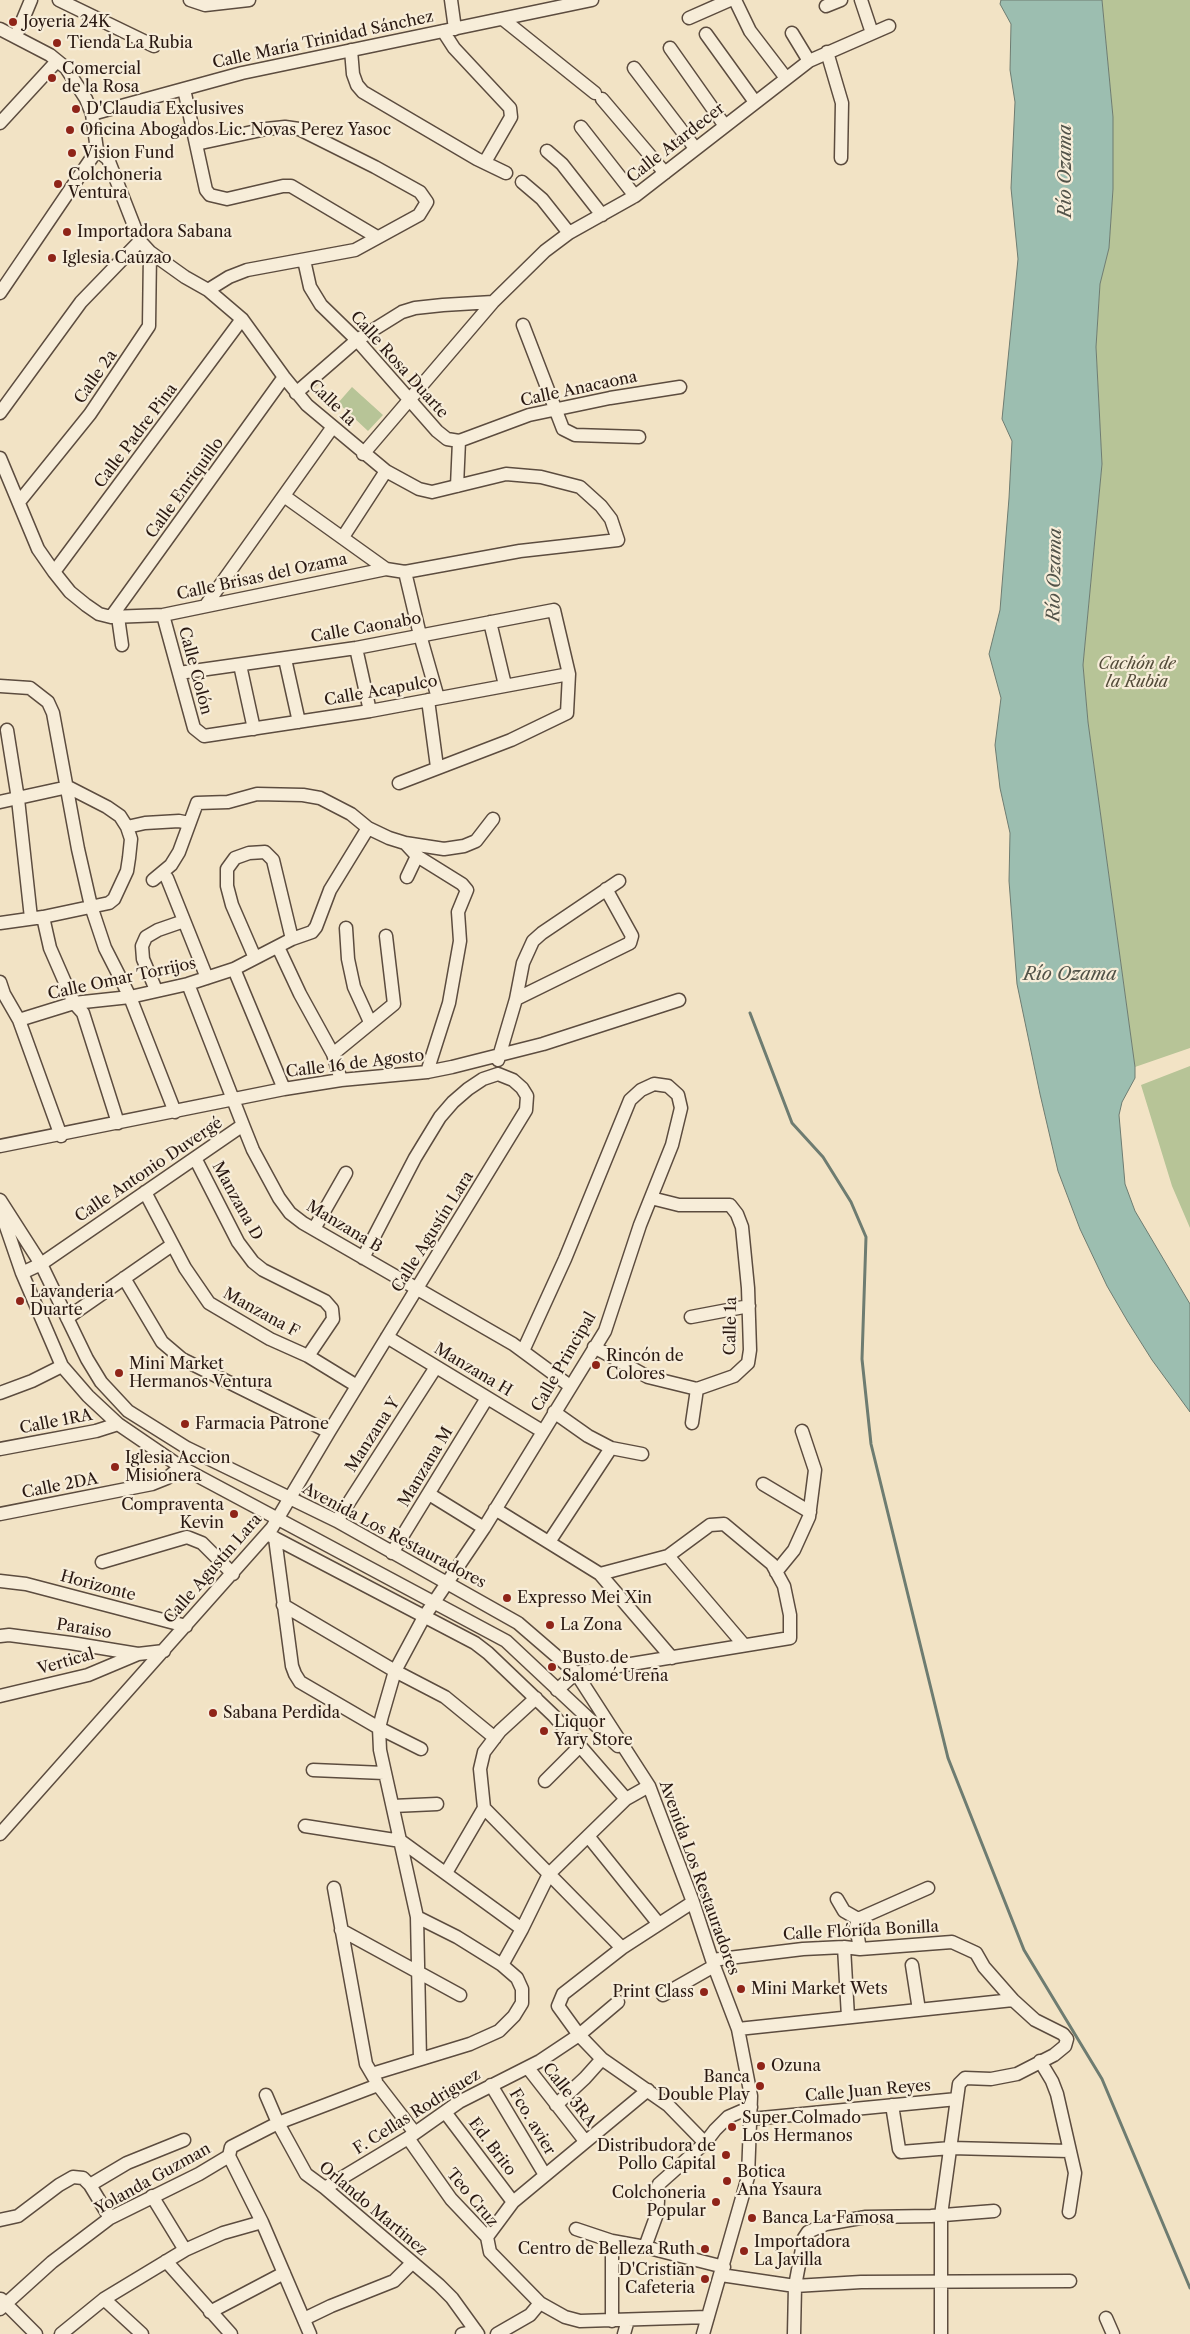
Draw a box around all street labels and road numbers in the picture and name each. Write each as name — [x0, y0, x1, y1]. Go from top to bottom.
street label: Calle María Trinidad Sánchez — [211, 7, 435, 73]
street label: Calle Atardecer — [623, 99, 729, 187]
street label: Calle Rosa Duarte — [346, 308, 452, 422]
street label: Calle 2a — [71, 346, 121, 408]
street label: Calle Anacaona — [519, 367, 639, 411]
street label: Calle 1a — [304, 376, 360, 430]
street label: Calle Padre Pina — [91, 380, 181, 492]
street label: Calle Enriquillo — [142, 434, 228, 542]
street label: Calle Brisas del Ozama — [175, 550, 349, 604]
street label: Calle Caonabo — [309, 609, 423, 647]
street label: Calle Colón — [174, 625, 216, 717]
street label: Calle Acapulco — [323, 672, 439, 710]
street label: Calle Omar Torrijos — [46, 954, 198, 1004]
street label: Calle 16 de Agosto — [285, 1046, 425, 1082]
street label: Calle Antonio Duvergé — [72, 1113, 226, 1227]
street label: Manzana D — [208, 1158, 266, 1244]
street label: Calle Agustín Lara — [388, 1168, 478, 1296]
street label: Manzana B — [303, 1197, 385, 1257]
street label: Manzana F — [219, 1284, 303, 1342]
street label: Calle 1a — [721, 1297, 741, 1355]
street label: Calle Principal — [528, 1309, 600, 1415]
street label: Manzana H — [431, 1339, 515, 1401]
street label: Manzana Y — [342, 1394, 404, 1476]
street label: Calle 1RA — [18, 1406, 94, 1438]
street label: Manzana M — [395, 1423, 457, 1511]
street label: Calle 2DA — [20, 1469, 100, 1503]
street label: Avenida Los Restauradores — [299, 1479, 489, 1593]
street label: Calle Agustín Lara — [160, 1510, 266, 1628]
street label: Horizonte — [58, 1567, 138, 1605]
street label: Paraiso — [55, 1615, 113, 1643]
street label: Vertical — [36, 1645, 96, 1679]
street label: Avenida Los Restauradores — [655, 1778, 743, 1978]
street label: Calle Flórida Bonilla — [782, 1917, 940, 1945]
street label: Calle 3RA — [538, 2059, 600, 2131]
street label: F. Cellas Rodriguez — [350, 2065, 484, 2159]
street label: Calle Juan Reyes — [804, 2076, 932, 2106]
street label: Fco. avier — [505, 2086, 559, 2158]
street label: Ed. Brito — [464, 2114, 520, 2180]
street label: Yolanda Guzman — [92, 2139, 214, 2219]
street label: Orlando Martinez — [315, 2158, 431, 2260]
street label: Teo Cruz — [442, 2165, 502, 2231]

